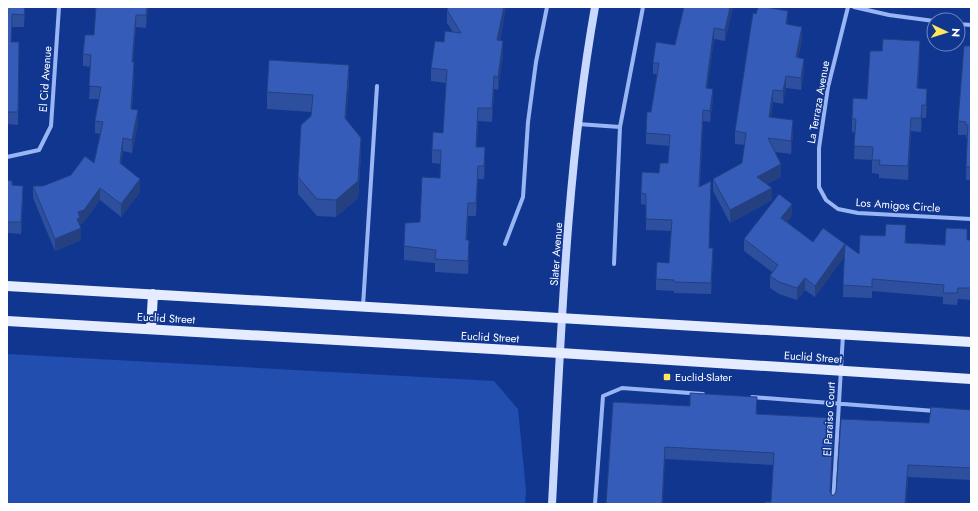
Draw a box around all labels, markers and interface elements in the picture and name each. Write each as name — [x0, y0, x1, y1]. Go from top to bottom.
north arrow — [926, 12, 966, 52]
text: N — [948, 28, 964, 38]
street label: El Cid Avenue — [35, 45, 55, 113]
street label: La Terraza Avenue — [803, 59, 833, 145]
street label: Los Amigos Circle — [855, 194, 941, 216]
street label: Slater Avenue — [546, 221, 566, 286]
street label: Euclid Street — [136, 308, 196, 328]
street label: Euclid Street — [460, 327, 520, 347]
street label: Euclid Street — [783, 347, 843, 367]
place label: Euclid-Slater — [675, 369, 732, 385]
marker: Euclid-Slater — [662, 372, 672, 382]
street label: El Paraiso Court — [819, 381, 839, 457]

